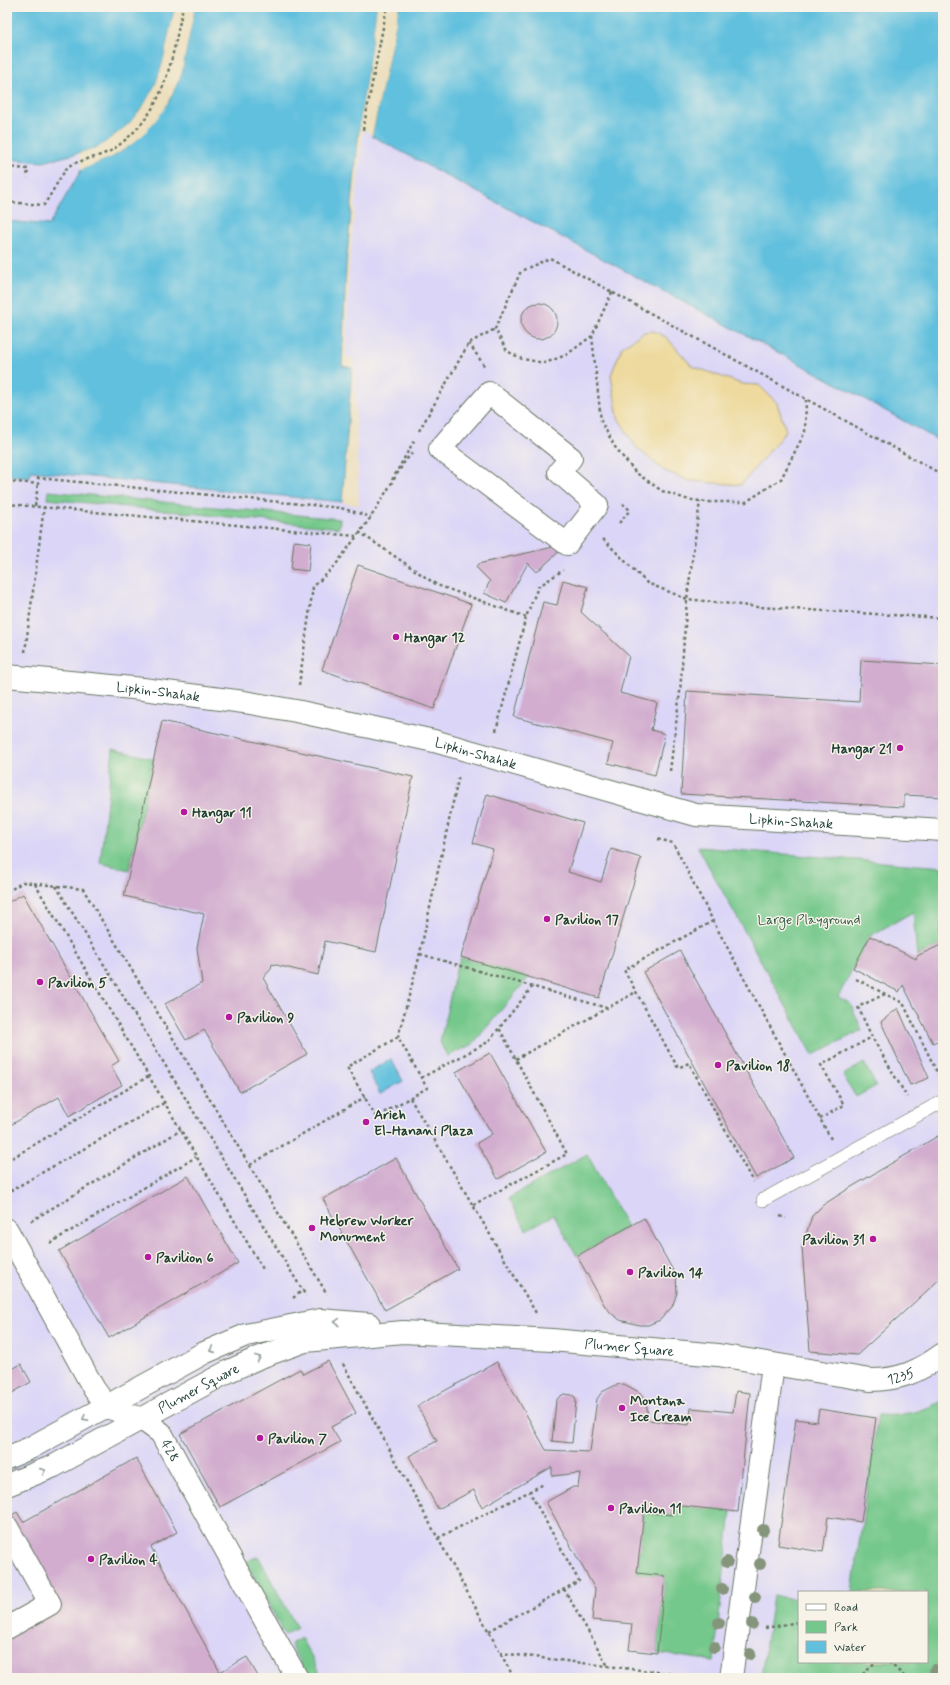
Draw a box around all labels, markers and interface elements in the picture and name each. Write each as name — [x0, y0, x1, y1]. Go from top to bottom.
place label: Hangar 12 — [404, 629, 465, 649]
marker: Hangar 12 — [391, 632, 401, 642]
street label: Lipkin-Shahak — [116, 679, 201, 706]
street label: Lipkin-Shahak — [433, 734, 519, 774]
place label: Hangar 21 — [832, 740, 892, 760]
marker: Hangar 21 — [895, 743, 905, 753]
place label: Hangar 11 — [192, 804, 252, 824]
marker: Hangar 11 — [179, 807, 189, 817]
street label: Lipkin-Shahak — [749, 810, 834, 833]
place label: Pavilion 17 — [555, 911, 619, 929]
park label: Large Playground — [757, 911, 861, 930]
marker: Pavilion 17 — [542, 914, 552, 924]
place label: Pavilion 5 — [48, 974, 107, 992]
marker: Pavilion 5 — [35, 977, 45, 987]
place label: Pavilion 9 — [237, 1009, 294, 1027]
marker: Pavilion 9 — [224, 1012, 234, 1022]
place label: Pavilion 18 — [726, 1057, 791, 1075]
marker: Pavilion 18 — [713, 1060, 723, 1070]
place label: Arieh El-Hanani Plaza — [374, 1106, 474, 1140]
marker: Arieh El-Hanani Plaza — [361, 1117, 371, 1127]
place label: Hebrew Worker Monument — [320, 1212, 414, 1246]
marker: Hebrew Worker Monument — [307, 1223, 317, 1233]
place label: Pavilion 31 — [802, 1231, 865, 1249]
marker: Pavilion 31 — [868, 1234, 878, 1244]
place label: Pavilion 6 — [156, 1249, 214, 1267]
marker: Pavilion 6 — [143, 1252, 153, 1262]
place label: Pavilion 14 — [638, 1264, 704, 1282]
marker: Pavilion 14 — [625, 1267, 635, 1277]
one-way arrow — [334, 1317, 340, 1326]
street label: Plumer Square — [584, 1335, 675, 1361]
one-way arrow — [208, 1345, 216, 1353]
one-way arrow — [254, 1355, 261, 1363]
street label: Plumer Square — [155, 1359, 243, 1418]
street label: 1235 — [886, 1364, 918, 1389]
place label: Montana Ice Cream — [630, 1392, 692, 1426]
marker: Montana Ice Cream — [617, 1403, 627, 1413]
one-way arrow — [82, 1414, 89, 1421]
place label: Pavilion 7 — [268, 1430, 327, 1448]
marker: Pavilion 7 — [255, 1433, 265, 1443]
street label: 428 — [156, 1436, 183, 1465]
one-way arrow — [39, 1468, 47, 1476]
place label: Pavilion 11 — [619, 1500, 682, 1518]
marker: Pavilion 11 — [606, 1503, 616, 1513]
place label: Pavilion 4 — [99, 1551, 158, 1569]
marker: Pavilion 4 — [86, 1554, 96, 1564]
legend — [798, 1591, 928, 1663]
text: Road — [834, 1600, 858, 1616]
text: Park — [834, 1620, 858, 1636]
text: Water — [834, 1640, 866, 1656]

